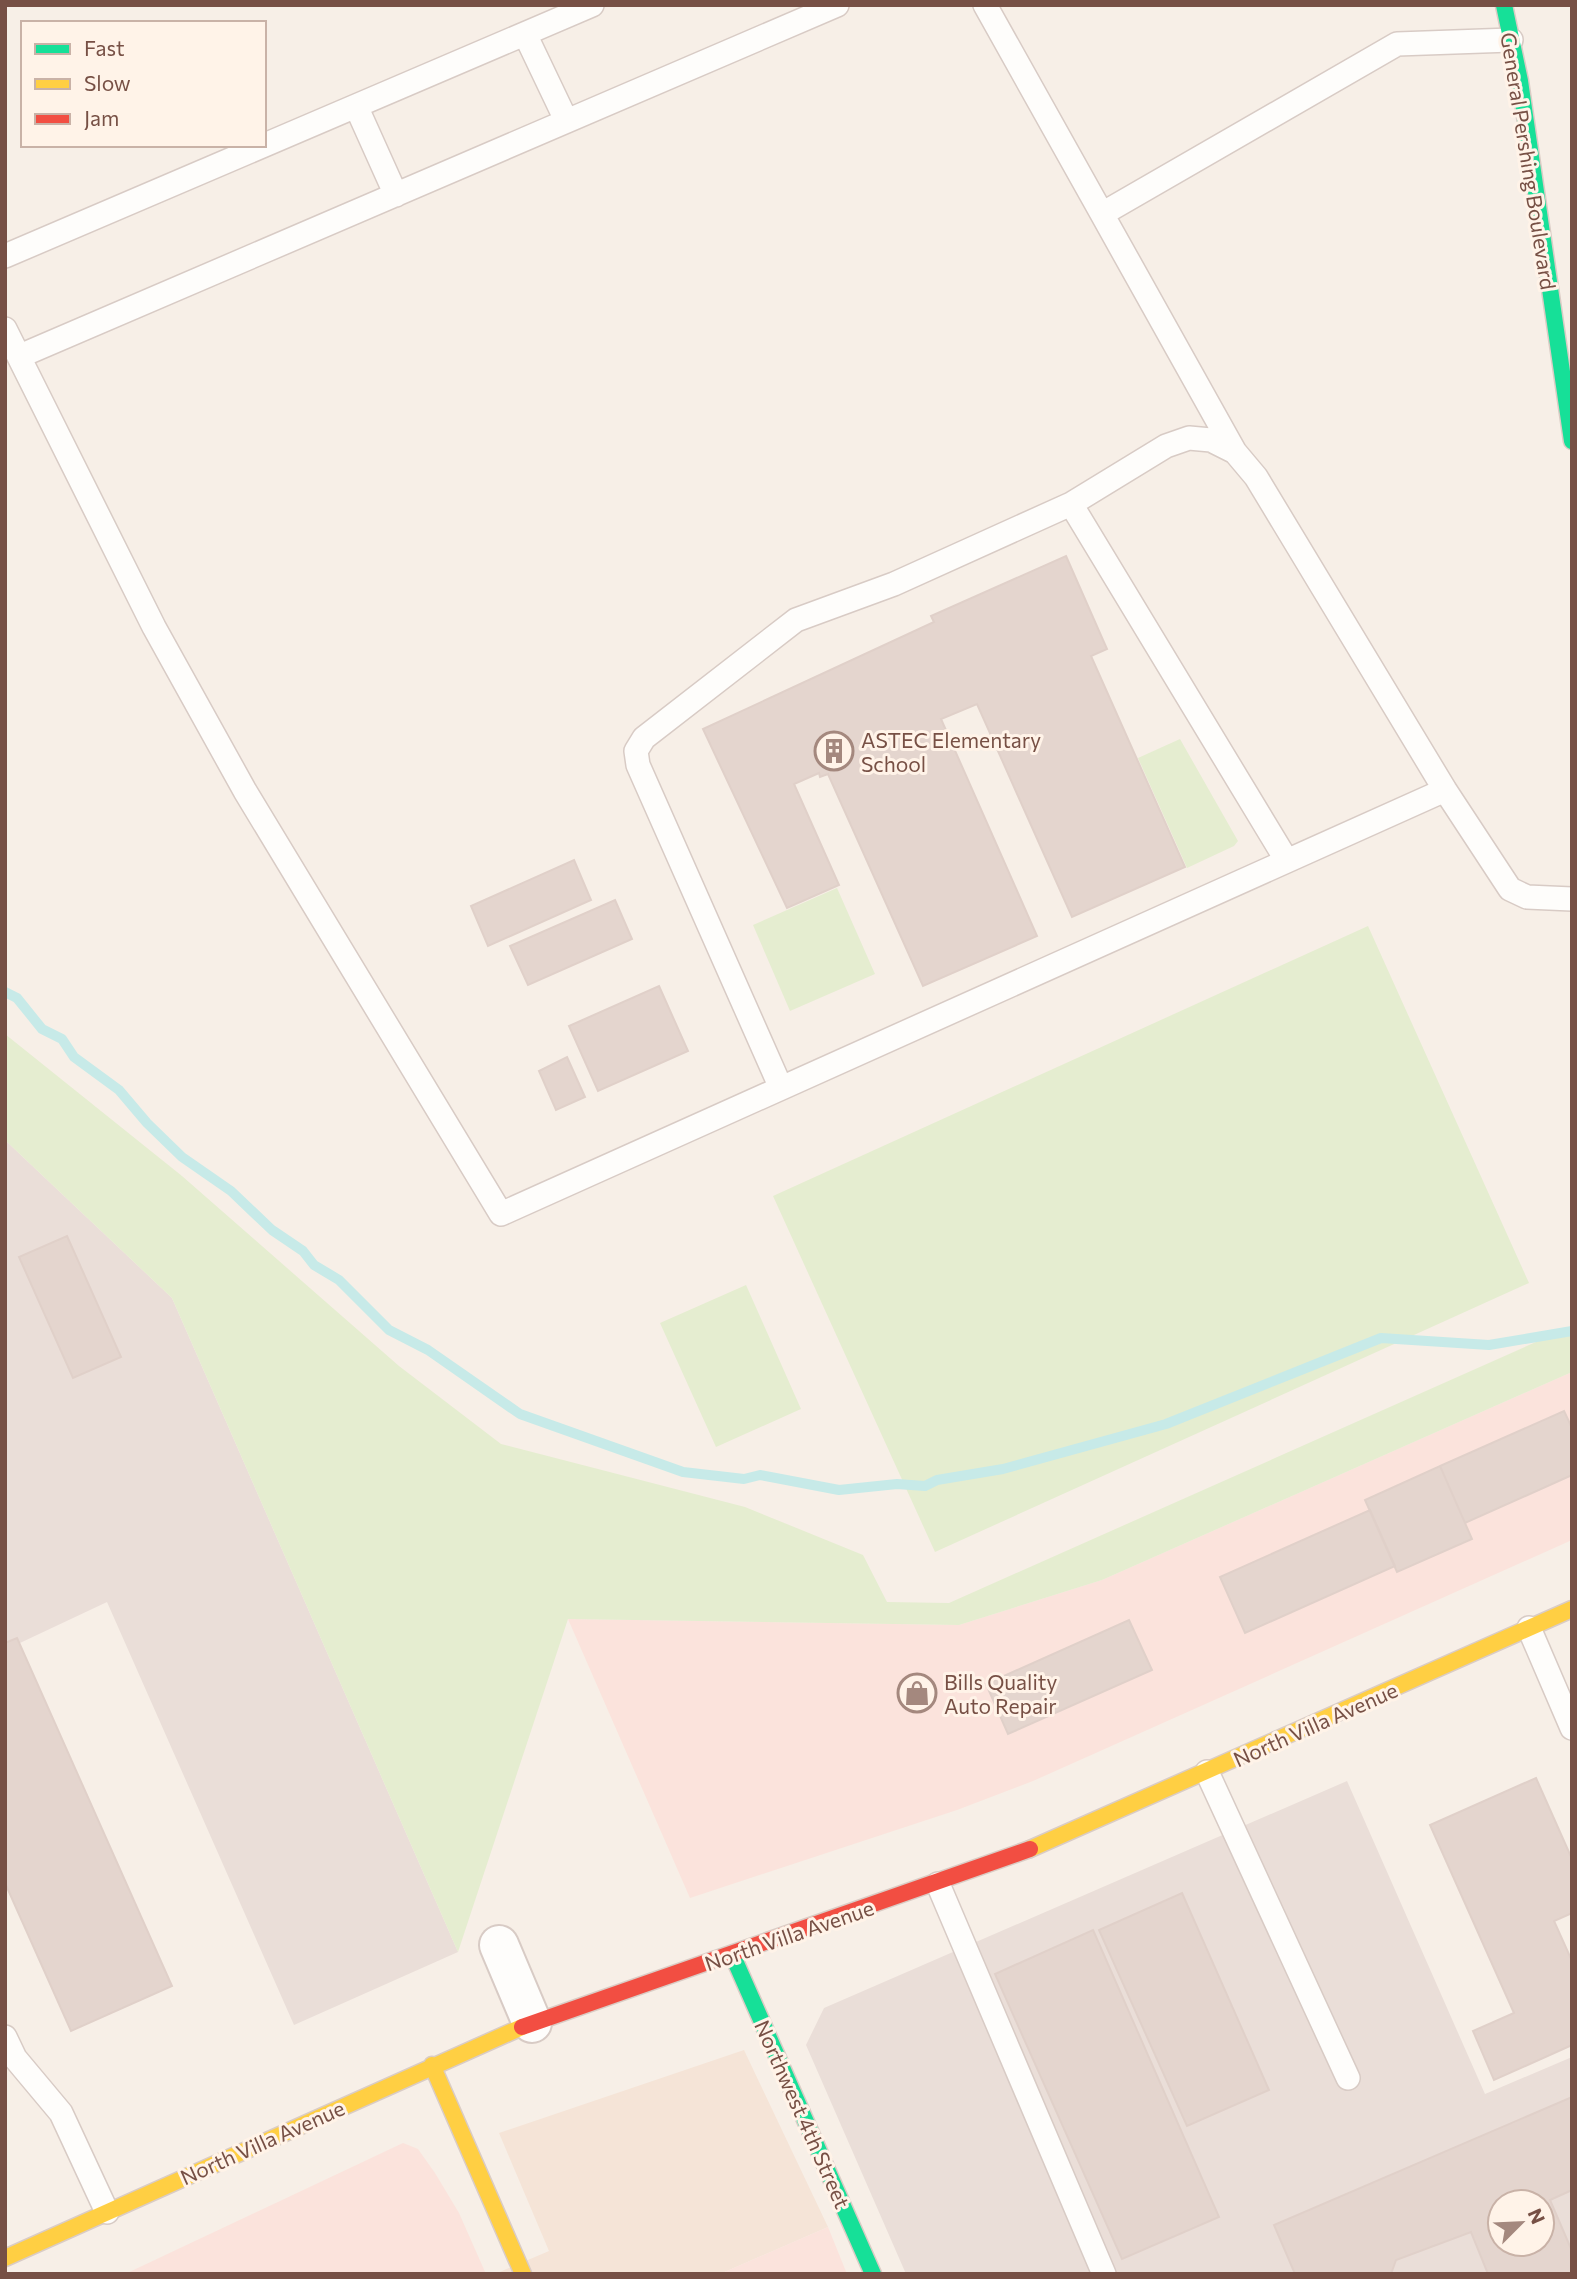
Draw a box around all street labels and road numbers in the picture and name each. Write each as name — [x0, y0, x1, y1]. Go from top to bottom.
street label: General Pershing Boulevard — [1496, 31, 1562, 291]
street label: North Villa Avenue — [1229, 1677, 1401, 1771]
street label: North Villa Avenue — [701, 1894, 877, 1976]
street label: Northwest 4th Street — [750, 2016, 856, 2212]
street label: North Villa Avenue — [176, 2095, 348, 2189]

